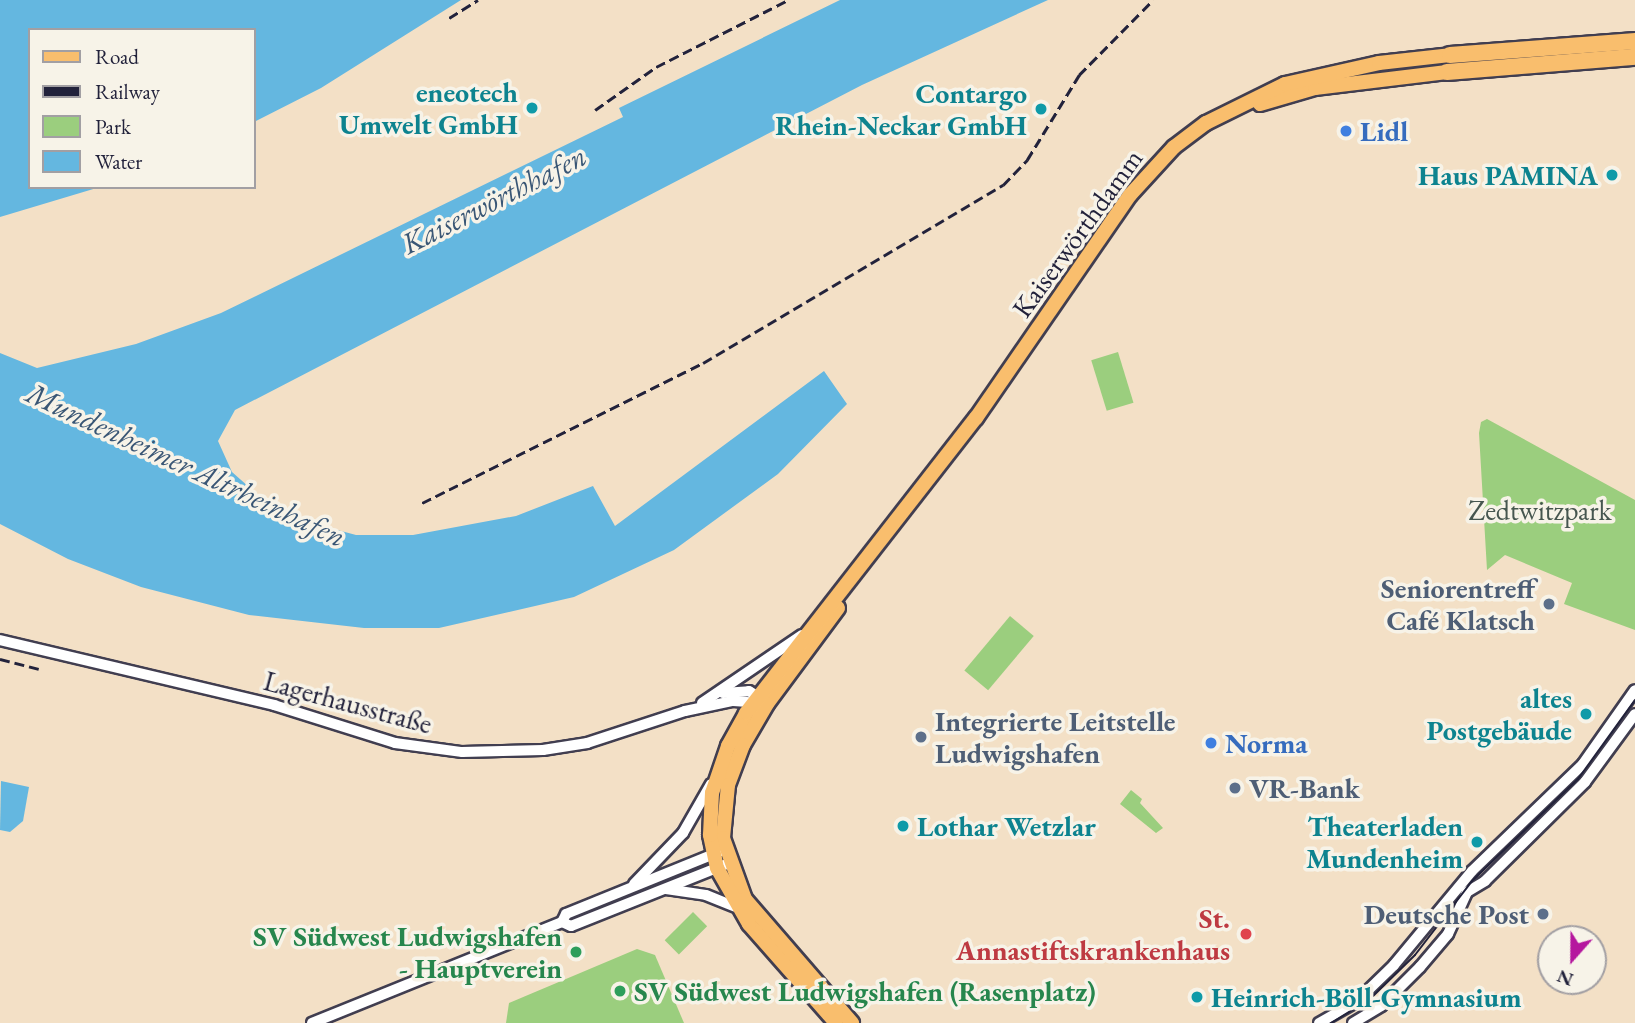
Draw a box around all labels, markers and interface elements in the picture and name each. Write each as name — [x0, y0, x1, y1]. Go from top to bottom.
legend — [28, 28, 256, 189]
text: Road — [95, 43, 139, 70]
place label: eneotech Umwelt GmbH — [339, 75, 518, 141]
place label: Contargo Rhein-Neckar GmbH — [775, 76, 1027, 142]
text: Railway — [95, 78, 160, 105]
marker: eneotech Umwelt GmbH — [524, 100, 540, 116]
marker: Contargo Rhein-Neckar GmbH — [1033, 101, 1049, 117]
text: Park — [95, 113, 131, 140]
place label: Lidl — [1360, 114, 1408, 148]
marker: Lidl — [1338, 123, 1354, 139]
water label: Kaiserwörthhafen — [396, 138, 592, 262]
street label: Kaiserwörthdamm — [1005, 142, 1149, 324]
text: Water — [95, 148, 142, 175]
place label: Haus PAMINA — [1418, 158, 1598, 192]
marker: Haus PAMINA — [1604, 167, 1620, 183]
water label: Mundenheimer Altrheinhafen — [21, 375, 351, 555]
park label: Zedtwitzpark — [1468, 493, 1612, 527]
place label: Seniorentreff Café Klatsch — [1381, 571, 1535, 637]
marker: Seniorentreff Café Klatsch — [1541, 596, 1557, 612]
street label: Lagerhausstraße — [260, 663, 436, 741]
place label: altes Postgebäude — [1427, 681, 1572, 747]
place label: Integrierte Leitstelle Ludwigshafen — [935, 704, 1175, 770]
marker: altes Postgebäude — [1578, 706, 1594, 722]
place label: Norma — [1225, 726, 1307, 760]
marker: Integrierte Leitstelle Ludwigshafen — [913, 729, 929, 745]
marker: Norma — [1203, 735, 1219, 751]
place label: VR-Bank — [1249, 771, 1360, 805]
marker: VR-Bank — [1227, 780, 1243, 796]
place label: Lothar Wetzlar — [917, 809, 1096, 843]
place label: Theaterladen Mundenheim — [1306, 809, 1463, 875]
marker: Lothar Wetzlar — [895, 818, 911, 834]
marker: Theaterladen Mundenheim — [1469, 834, 1485, 850]
place label: Deutsche Post — [1364, 897, 1529, 931]
place label: St. Annastiftskrankenhaus — [956, 901, 1230, 967]
marker: Deutsche Post — [1535, 906, 1551, 922]
place label: SV Südwest Ludwigshafen - Hauptverein — [253, 919, 562, 985]
marker: St. Annastiftskrankenhaus — [1236, 924, 1256, 944]
north arrow — [1537, 925, 1607, 995]
marker: SV Südwest Ludwigshafen - Hauptverein — [568, 944, 584, 960]
text: N — [1553, 964, 1577, 993]
place label: SV Südwest Ludwigshafen (Rasenplatz) — [634, 974, 1096, 1008]
place label: Heinrich-Böll-Gymnasium — [1211, 980, 1522, 1014]
marker: SV Südwest Ludwigshafen (Rasenplatz) — [612, 983, 628, 999]
marker: Heinrich-Böll-Gymnasium — [1189, 989, 1205, 1005]

